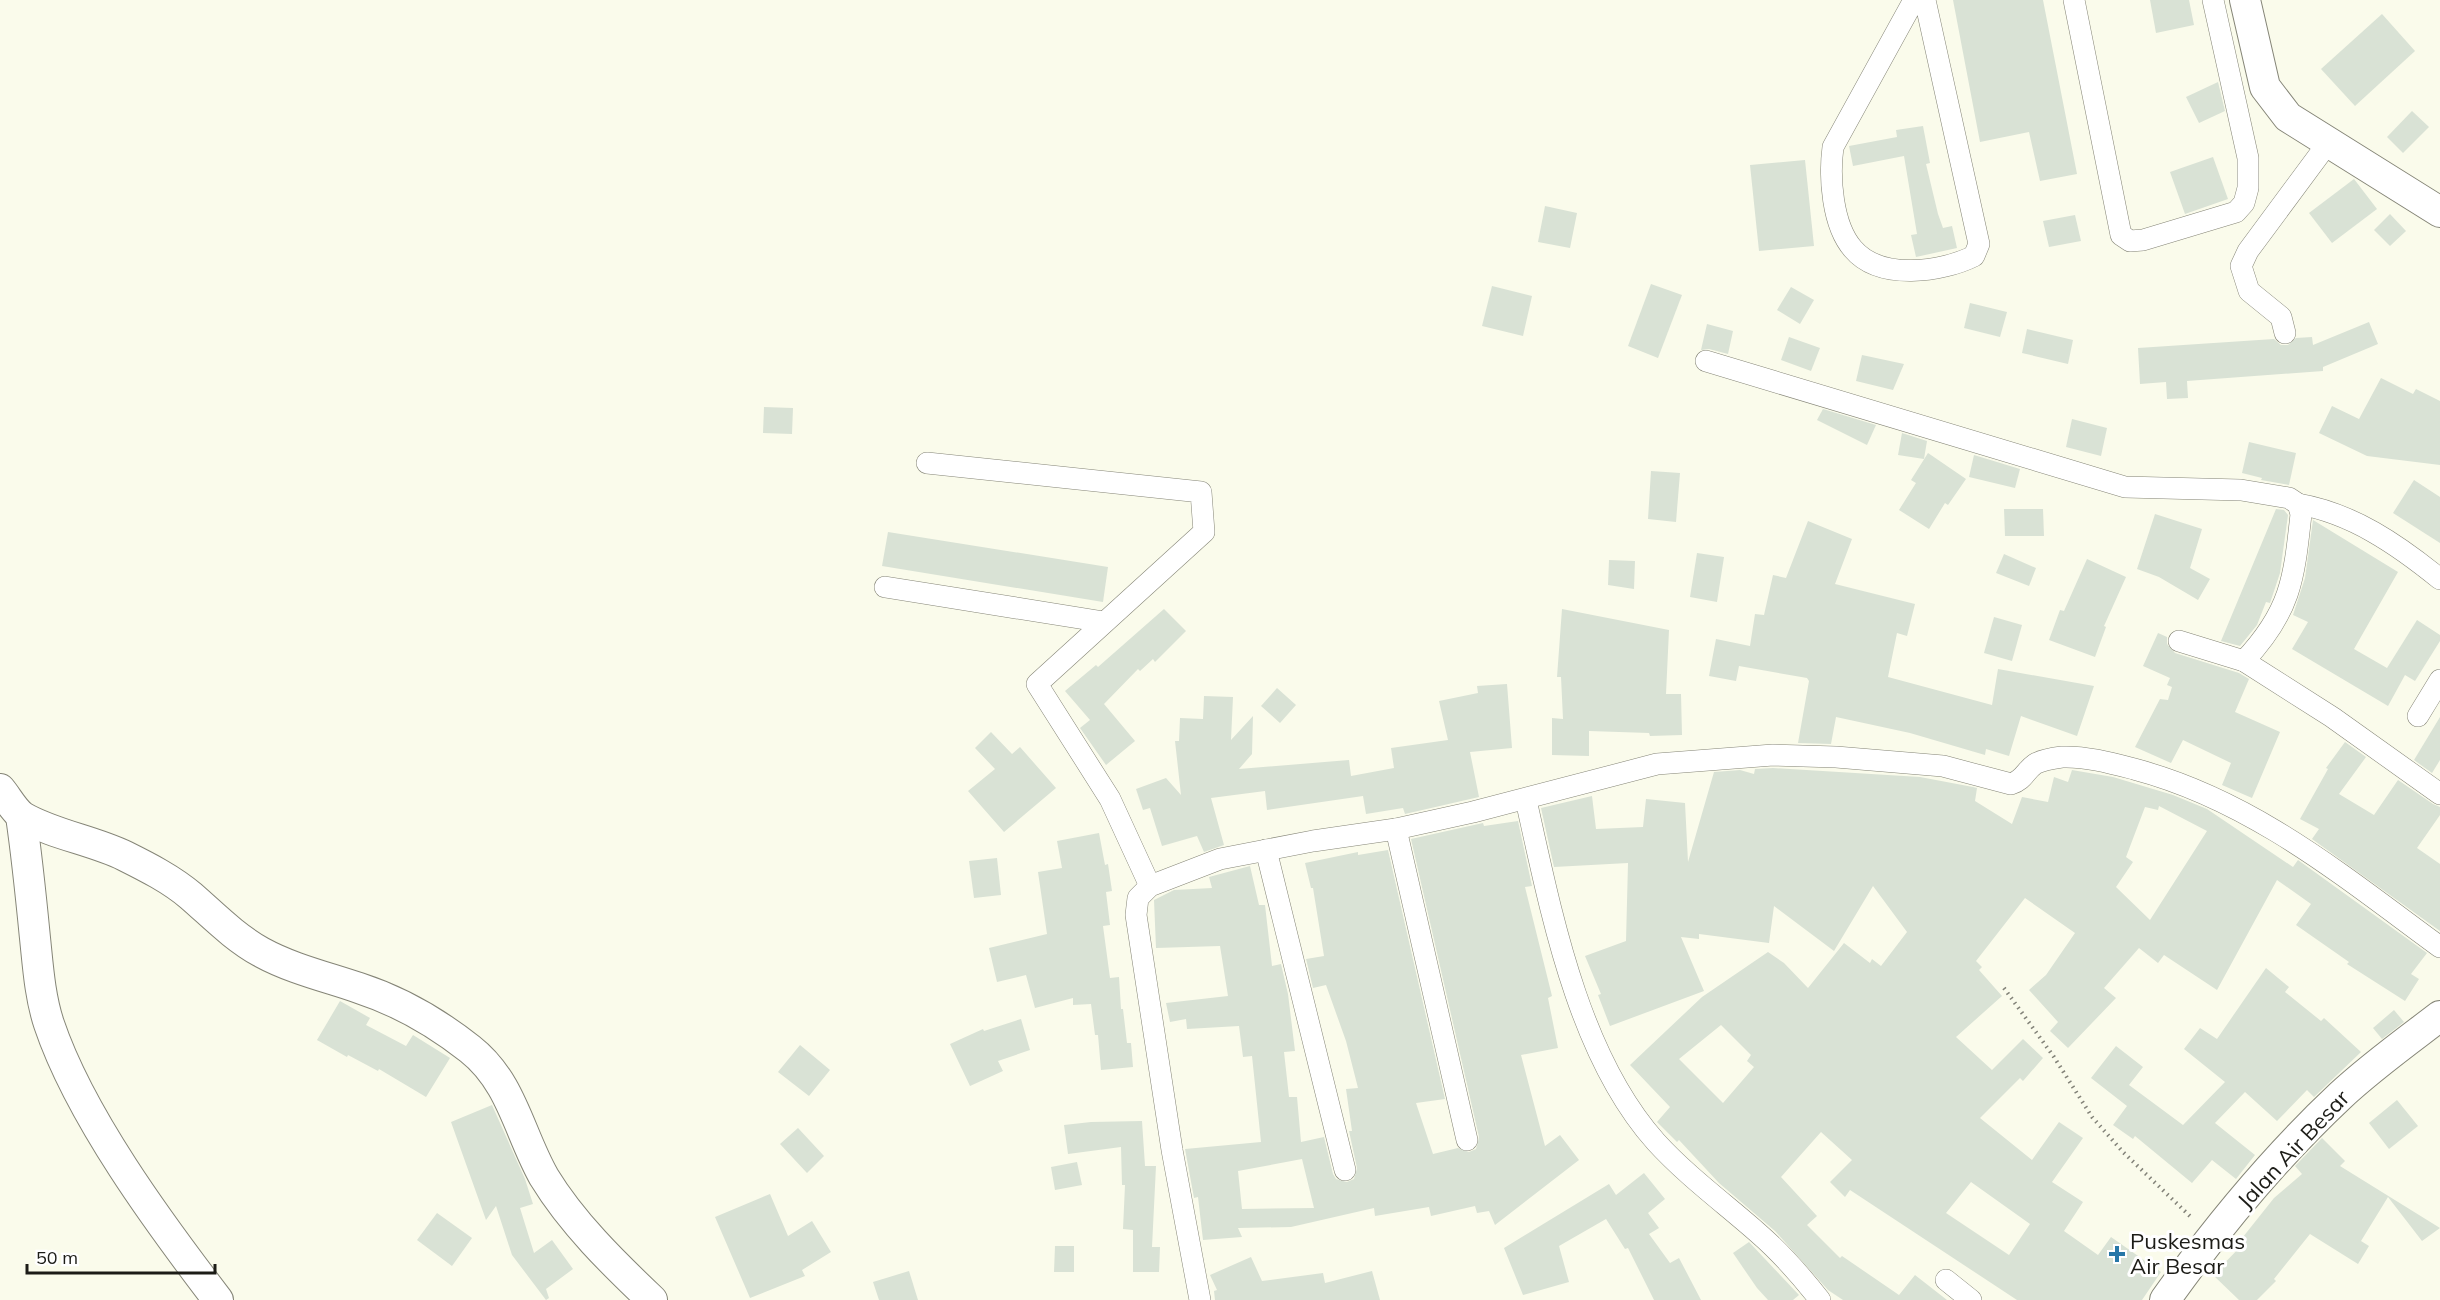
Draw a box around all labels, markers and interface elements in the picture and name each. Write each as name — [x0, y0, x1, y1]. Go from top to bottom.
street label: Jalan Air Besar — [2231, 1084, 2355, 1214]
place label: Puskesmas Air Besar — [2130, 1227, 2245, 1280]
scale bar — [27, 1237, 214, 1275]
marker: Puskesmas Air Besar — [2108, 1245, 2126, 1263]
text: 50 m — [36, 1246, 78, 1269]

